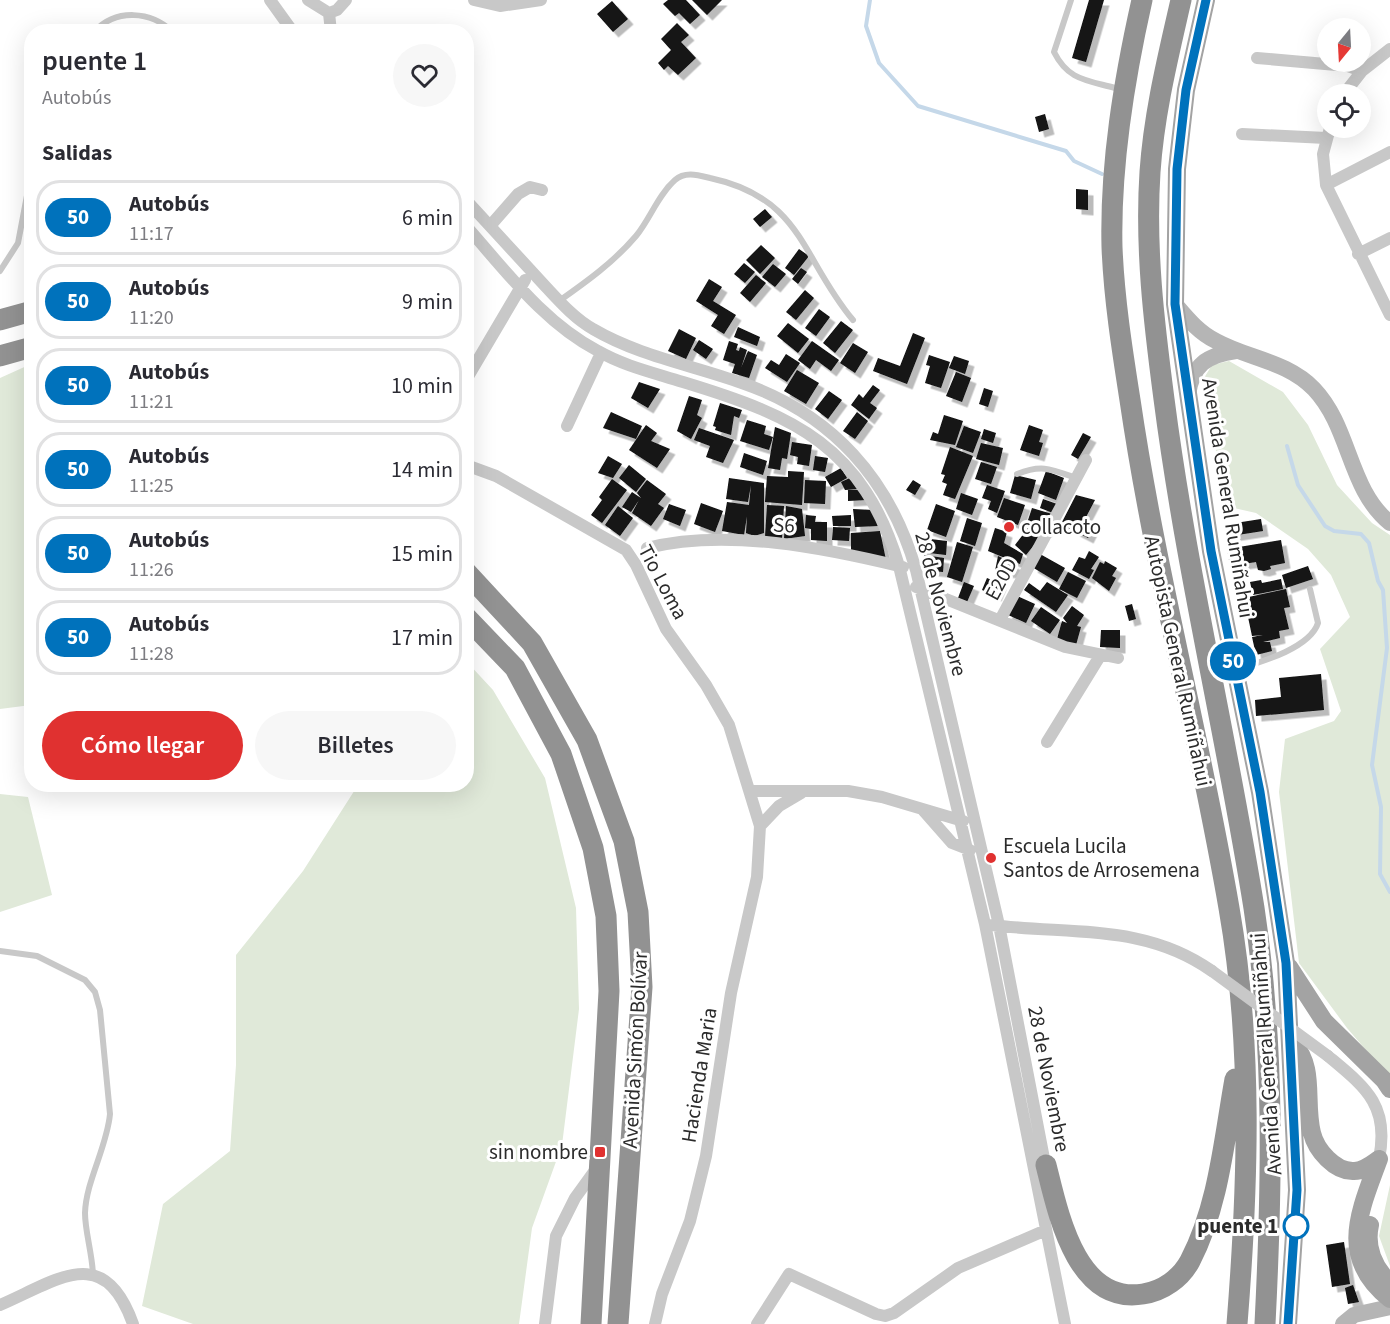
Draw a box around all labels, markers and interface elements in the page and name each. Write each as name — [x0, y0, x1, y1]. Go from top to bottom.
north arrow — [1317, 18, 1371, 72]
map controls — [1317, 18, 1371, 138]
text: puente 1 — [42, 41, 147, 81]
button: heart — [393, 44, 456, 107]
text: Autobús — [42, 84, 111, 112]
button: locate — [1317, 84, 1371, 138]
text: Salidas — [42, 137, 112, 169]
text: Autobús — [129, 188, 209, 220]
text: 50 — [67, 202, 89, 232]
text: 6 min — [402, 202, 453, 234]
text: 11:17 — [129, 220, 174, 248]
text: Autobús — [129, 272, 209, 304]
text: 50 — [67, 286, 89, 316]
text: 9 min — [402, 286, 453, 318]
text: 11:20 — [129, 304, 174, 332]
text: Autobús — [129, 356, 209, 388]
text: 50 — [67, 370, 89, 400]
text: 10 min — [391, 370, 453, 402]
street label: Avenida General Rumiñahui — [1194, 376, 1262, 620]
text: 11:21 — [129, 388, 174, 416]
text: Autobús — [129, 440, 209, 472]
text: 50 — [67, 454, 89, 484]
text: 14 min — [391, 454, 453, 486]
text: 11:25 — [129, 472, 174, 500]
street label: S6 — [772, 509, 796, 541]
place label: collacoto — [1021, 512, 1101, 542]
marker: collacoto — [1002, 520, 1016, 534]
text: Autobús — [129, 524, 209, 556]
street label: 28 de Noviembre — [907, 529, 975, 679]
street label: Autopista General Rumiñahui — [1137, 533, 1219, 789]
text: 50 — [67, 538, 89, 568]
text: 15 min — [391, 538, 453, 570]
street label: Tio Loma — [631, 539, 695, 625]
street label: E20D — [977, 552, 1025, 606]
text: 11:26 — [129, 556, 174, 584]
text: Autobús — [129, 608, 209, 640]
text: 50 — [67, 622, 89, 652]
text: 17 min — [391, 622, 453, 654]
text: 11:28 — [129, 640, 174, 668]
line badge: 50 — [1206, 642, 1260, 680]
text: 50 — [1222, 646, 1244, 676]
button: Cómo llegar — [42, 711, 243, 780]
button: Billetes — [255, 711, 456, 780]
place label: Escuela Lucila Santos de Arrosemena — [1003, 831, 1200, 885]
marker: Escuela Lucila Santos de Arrosemena — [984, 851, 998, 865]
street label: Avenida General Rumiñahui — [1243, 932, 1289, 1176]
street label: Avenida Simón Bolívar — [615, 950, 655, 1149]
street label: 28 de Noviembre — [1020, 1003, 1078, 1155]
street label: Hacienda Maria — [674, 1005, 724, 1145]
place label: sin nombre — [489, 1137, 588, 1167]
marker: sin nombre — [593, 1145, 607, 1159]
place label: puente 1 — [1197, 1211, 1278, 1241]
marker: puente 1 — [1283, 1213, 1309, 1239]

